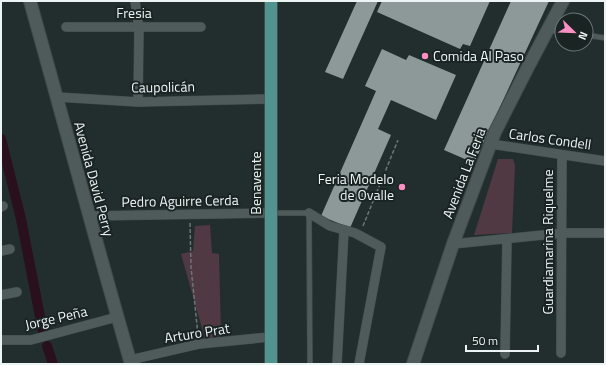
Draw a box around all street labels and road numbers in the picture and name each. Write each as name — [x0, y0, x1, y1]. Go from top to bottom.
street label: Fresia — [116, 2, 152, 23]
street label: Caupolicán — [131, 75, 195, 98]
street label: Avenida David Perry — [69, 119, 120, 239]
street label: Carlos Condell — [507, 122, 593, 155]
street label: Avenida La Feria — [437, 124, 490, 221]
street label: Benavente — [245, 151, 266, 215]
street label: Guardiamarina Riquelme — [537, 169, 558, 315]
street label: Pedro Aguirre Cerda — [121, 189, 239, 212]
street label: Jorge Peña — [23, 300, 89, 335]
street label: Arturo Prat — [163, 317, 231, 348]

